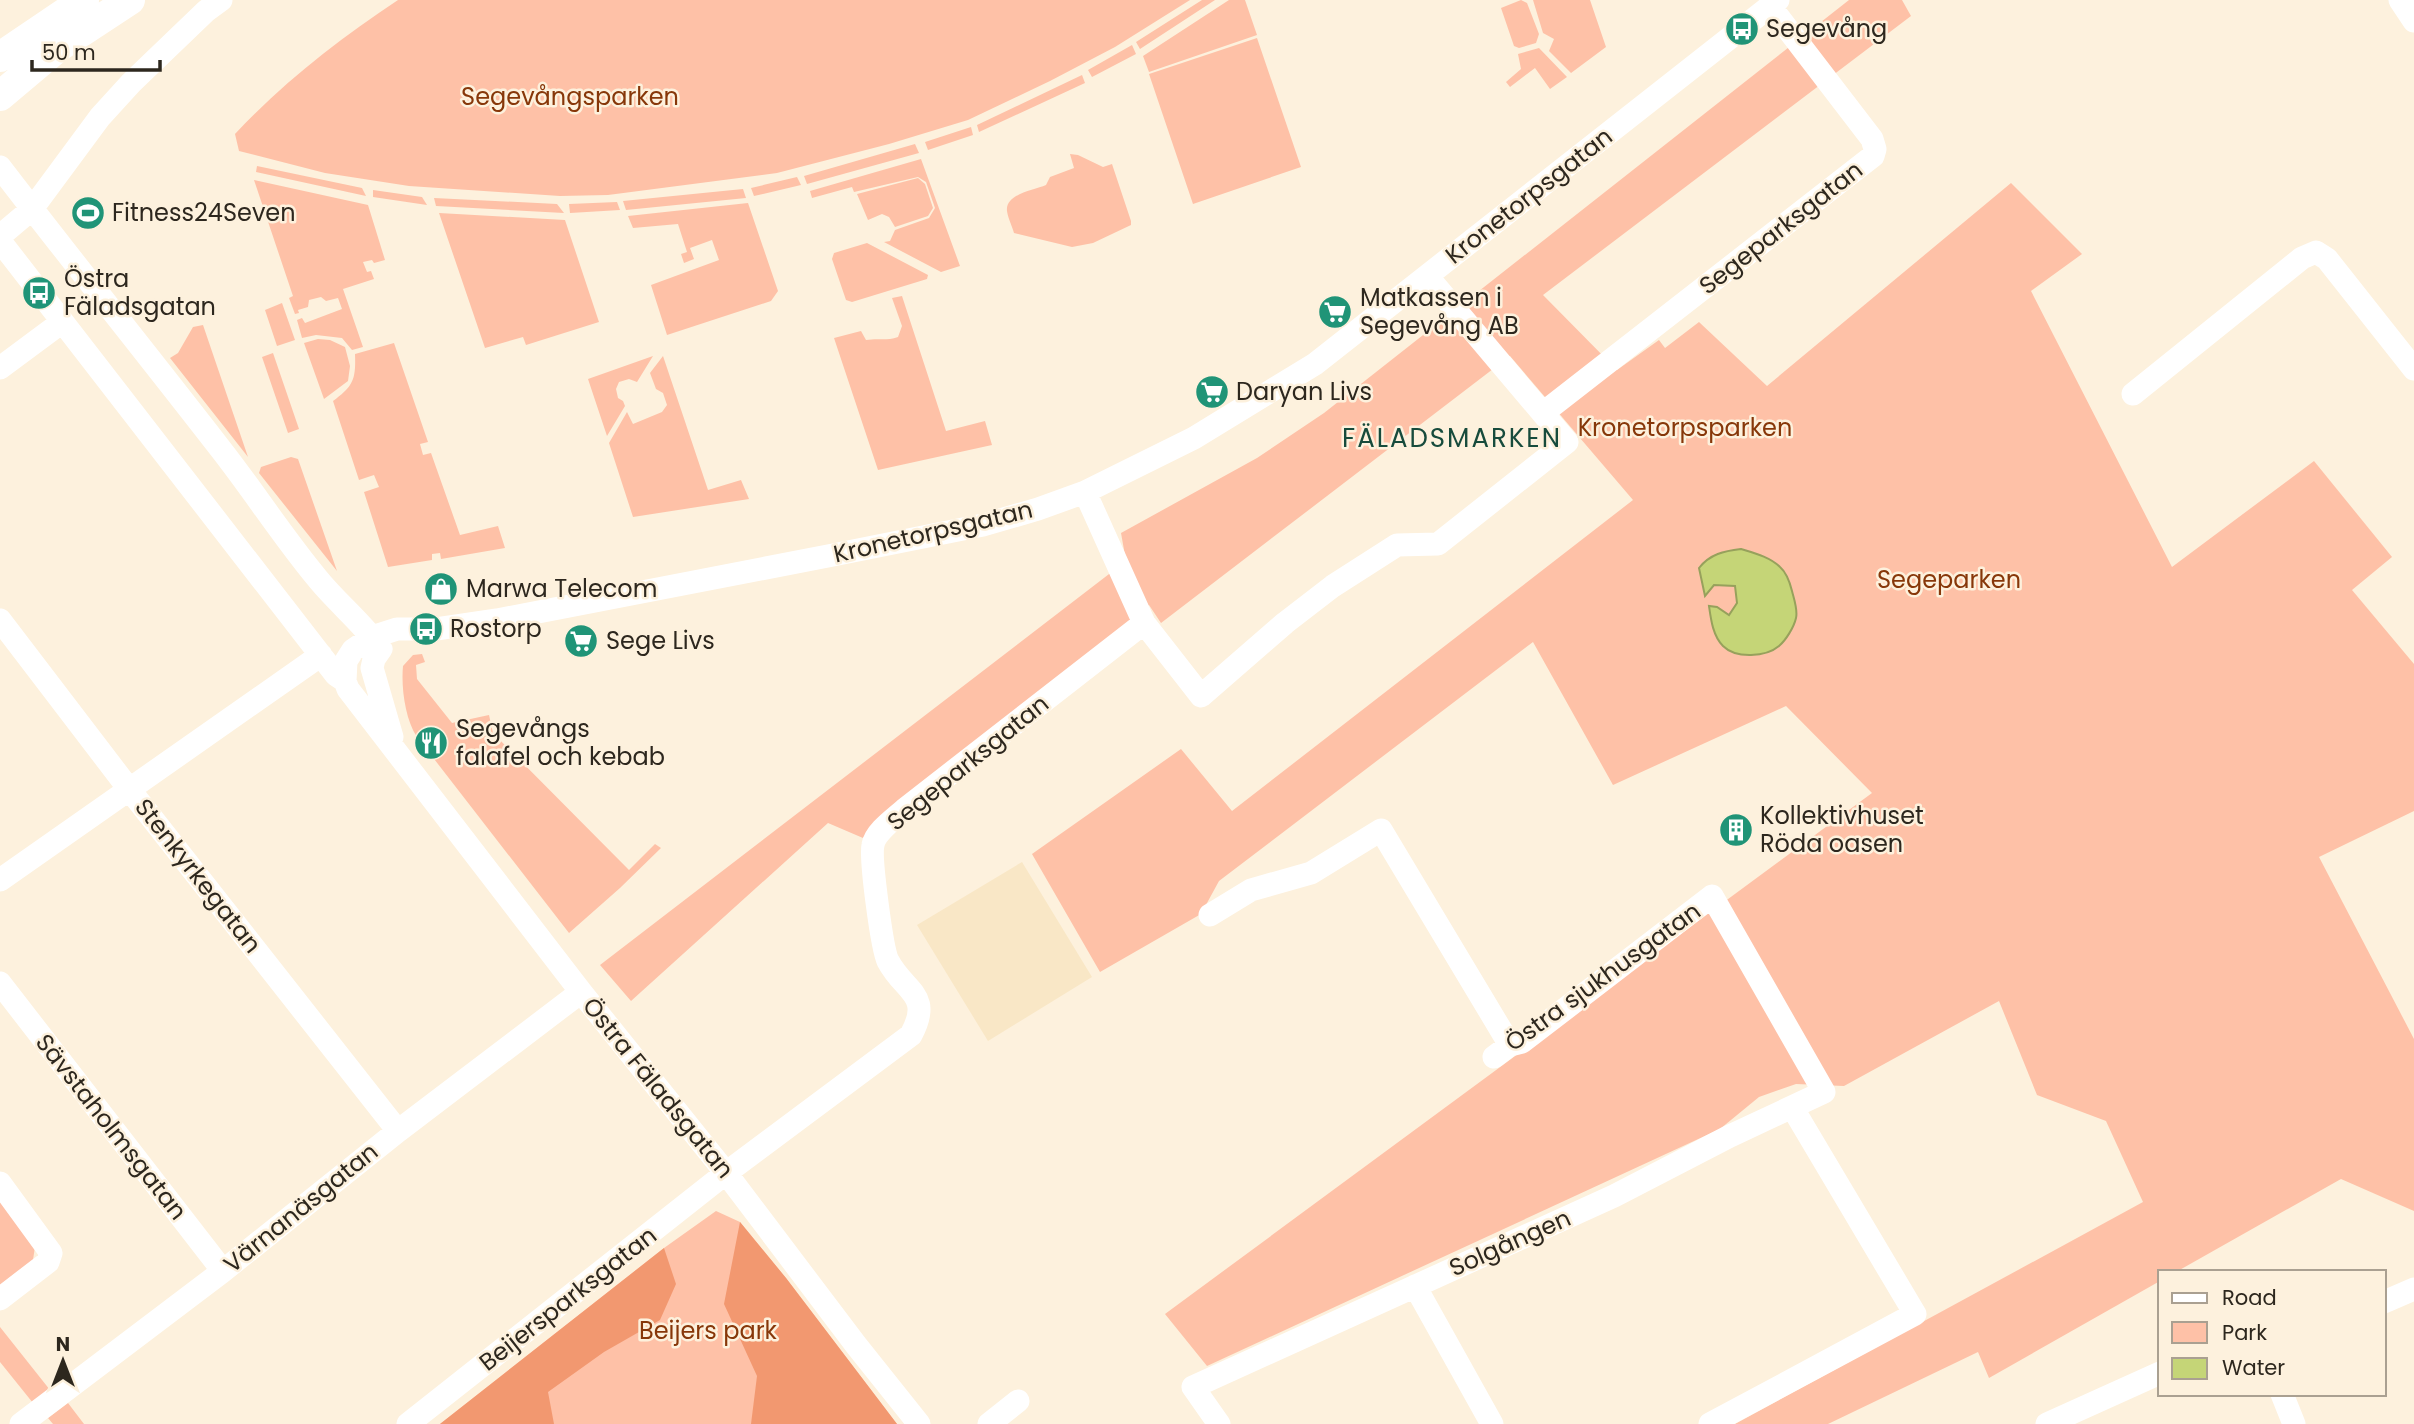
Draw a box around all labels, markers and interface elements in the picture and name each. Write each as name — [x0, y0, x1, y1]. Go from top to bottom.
bus stop icon: Segevång — [1723, 10, 1761, 48]
place label: Segevång — [1766, 12, 1887, 45]
scale bar — [32, 28, 159, 72]
text: 50 m — [42, 38, 96, 67]
park label: Segevångsparken — [461, 80, 679, 113]
street label: Kronetorpsgatan — [1438, 120, 1619, 271]
street label: Segeparksgatan — [1692, 153, 1869, 302]
sports icon: Fitness24Seven — [69, 194, 107, 232]
place label: Fitness24Seven — [112, 196, 296, 229]
place label: Östra Fäladsgatan — [64, 262, 216, 323]
bus stop icon: Östra Fäladsgatan — [20, 274, 58, 312]
place label: Matkassen i Segevång AB — [1360, 281, 1519, 342]
supermarket icon: Matkassen i Segevång AB — [1316, 293, 1354, 331]
supermarket icon: Daryan Livs — [1193, 373, 1231, 411]
place label: Daryan Livs — [1236, 375, 1372, 408]
park label: Kronetorpsparken — [1578, 411, 1792, 444]
district label: FÄLADSMARKEN — [1342, 420, 1562, 456]
street label: Kronetorpsgatan — [830, 493, 1036, 570]
park label: Segeparken — [1877, 563, 2021, 596]
shop icon: Marwa Telecom — [422, 570, 460, 608]
place label: Marwa Telecom — [466, 572, 657, 605]
bus stop icon: Rostorp — [407, 610, 445, 648]
place label: Rostorp — [450, 612, 542, 645]
supermarket icon: Sege Livs — [562, 622, 600, 660]
place label: Sege Livs — [606, 624, 715, 657]
street label: Segeparksgatan — [880, 687, 1055, 838]
place label: Segevångs falafel och kebab — [456, 712, 665, 773]
restaurant icon: Segevångs falafel och kebab — [412, 724, 450, 762]
street label: Stenkyrkegatan — [128, 791, 269, 960]
place label: Kollektivhuset Röda oasen — [1760, 799, 1924, 860]
building icon: Kollektivhuset Röda oasen — [1717, 811, 1755, 849]
street label: Östra sjukhusgatan — [1498, 894, 1707, 1059]
street label: Östra Fäladsgatan — [575, 990, 742, 1185]
street label: Sävstaholmsgatan — [28, 1027, 195, 1227]
street label: Värnanäsgatan — [217, 1135, 385, 1280]
street label: Solgången — [1444, 1201, 1576, 1284]
street label: Beijersparksgatan — [472, 1219, 663, 1378]
legend — [2158, 1270, 2386, 1396]
text: Road — [2222, 1283, 2277, 1312]
park label: Beijers park — [639, 1314, 778, 1347]
text: Park — [2222, 1318, 2267, 1347]
north arrow — [28, 1326, 98, 1396]
text: N — [56, 1331, 70, 1358]
text: Water — [2222, 1353, 2285, 1382]

